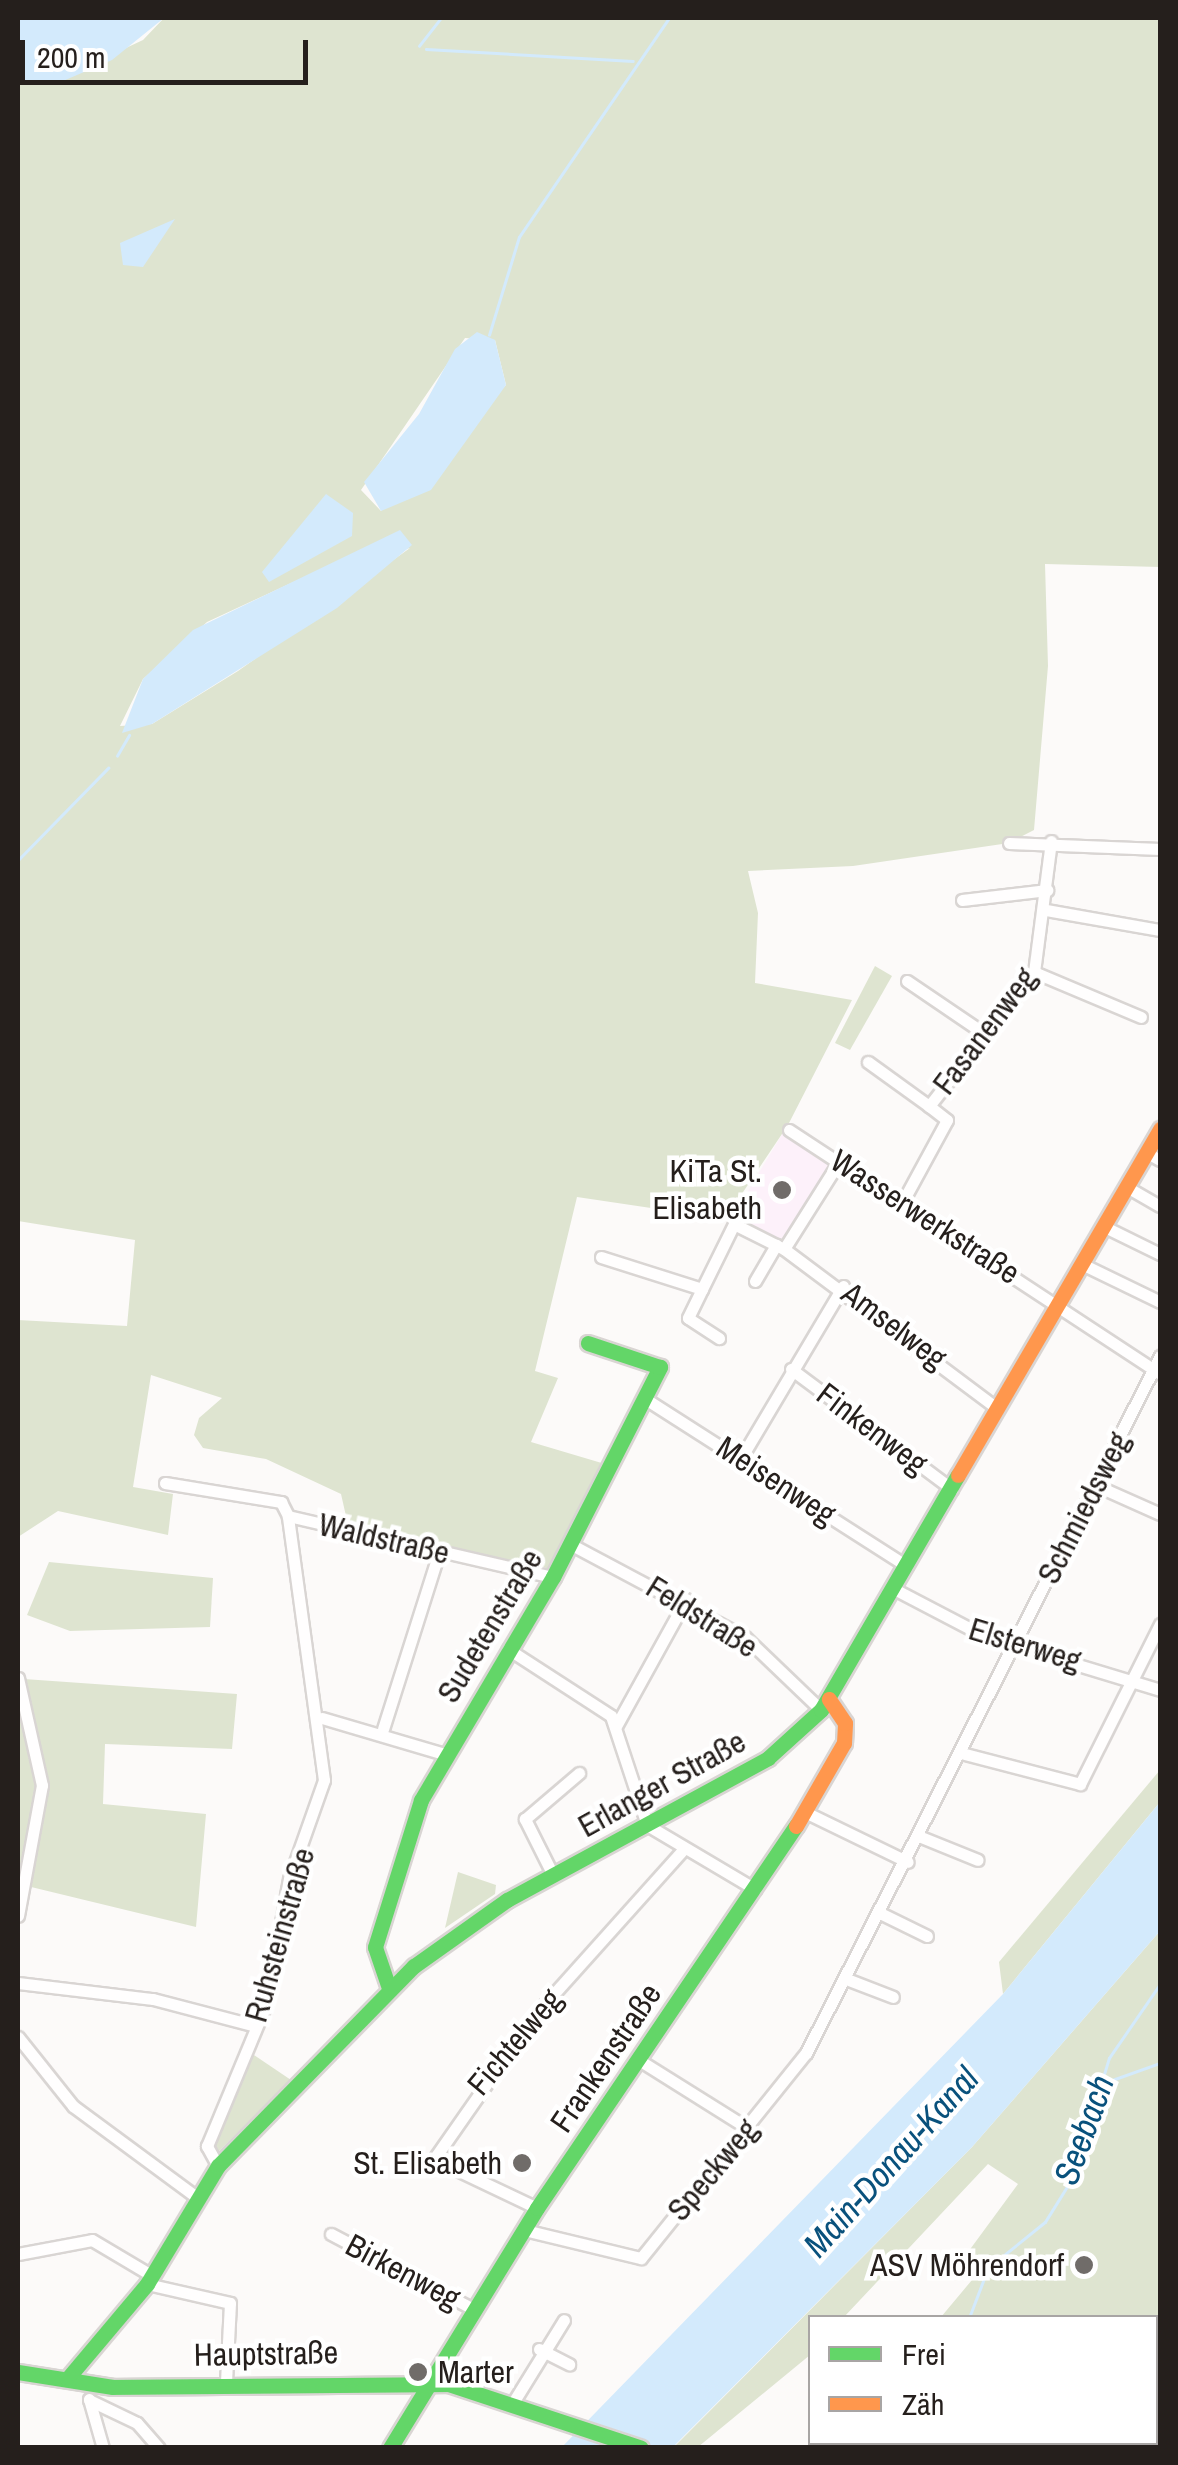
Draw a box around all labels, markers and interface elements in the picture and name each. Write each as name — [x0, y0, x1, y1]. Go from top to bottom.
scale bar — [25, 20, 312, 82]
text: 200 m — [37, 37, 105, 77]
street label: Fasanenweg — [925, 960, 1045, 1102]
street label: Wasserwerkstraße — [823, 1142, 1027, 1292]
place label: KiTa St. Elisabeth — [653, 1153, 762, 1228]
marker: KiTa St. Elisabeth — [771, 1179, 793, 1201]
street label: Amselweg — [834, 1274, 954, 1378]
street label: Finkenweg — [809, 1375, 935, 1483]
street label: Schmiedsweg — [1029, 1426, 1139, 1590]
street label: Meisenweg — [709, 1428, 843, 1534]
street label: Waldstraße — [315, 1505, 453, 1573]
street label: Sudetenstraße — [429, 1542, 551, 1710]
street label: Feldstraße — [639, 1568, 765, 1666]
street label: Elsterweg — [964, 1610, 1086, 1680]
street label: Erlanger Straße — [572, 1722, 752, 1846]
street label: Ruhsteinstraße — [237, 1843, 323, 2027]
street label: Frankenstraße — [542, 1977, 670, 2139]
street label: Fichtelweg — [460, 1981, 570, 2103]
water label: Main-Donau-Kanal — [795, 2058, 987, 2266]
water label: Seebach — [1045, 2070, 1123, 2190]
street label: Speckweg — [659, 2111, 767, 2229]
place label: St. Elisabeth — [353, 2144, 502, 2182]
marker: St. Elisabeth — [511, 2152, 533, 2174]
street label: Birkenweg — [339, 2226, 467, 2318]
place label: ASV Möhrendorf — [870, 2246, 1064, 2284]
marker: ASV Möhrendorf — [1073, 2254, 1095, 2276]
legend — [808, 2315, 1158, 2445]
street label: Hauptstraße — [193, 2334, 339, 2374]
text: Frei — [902, 2334, 946, 2374]
place label: Marter — [438, 2353, 514, 2391]
marker: Marter — [407, 2361, 429, 2383]
text: Zäh — [902, 2384, 944, 2424]

